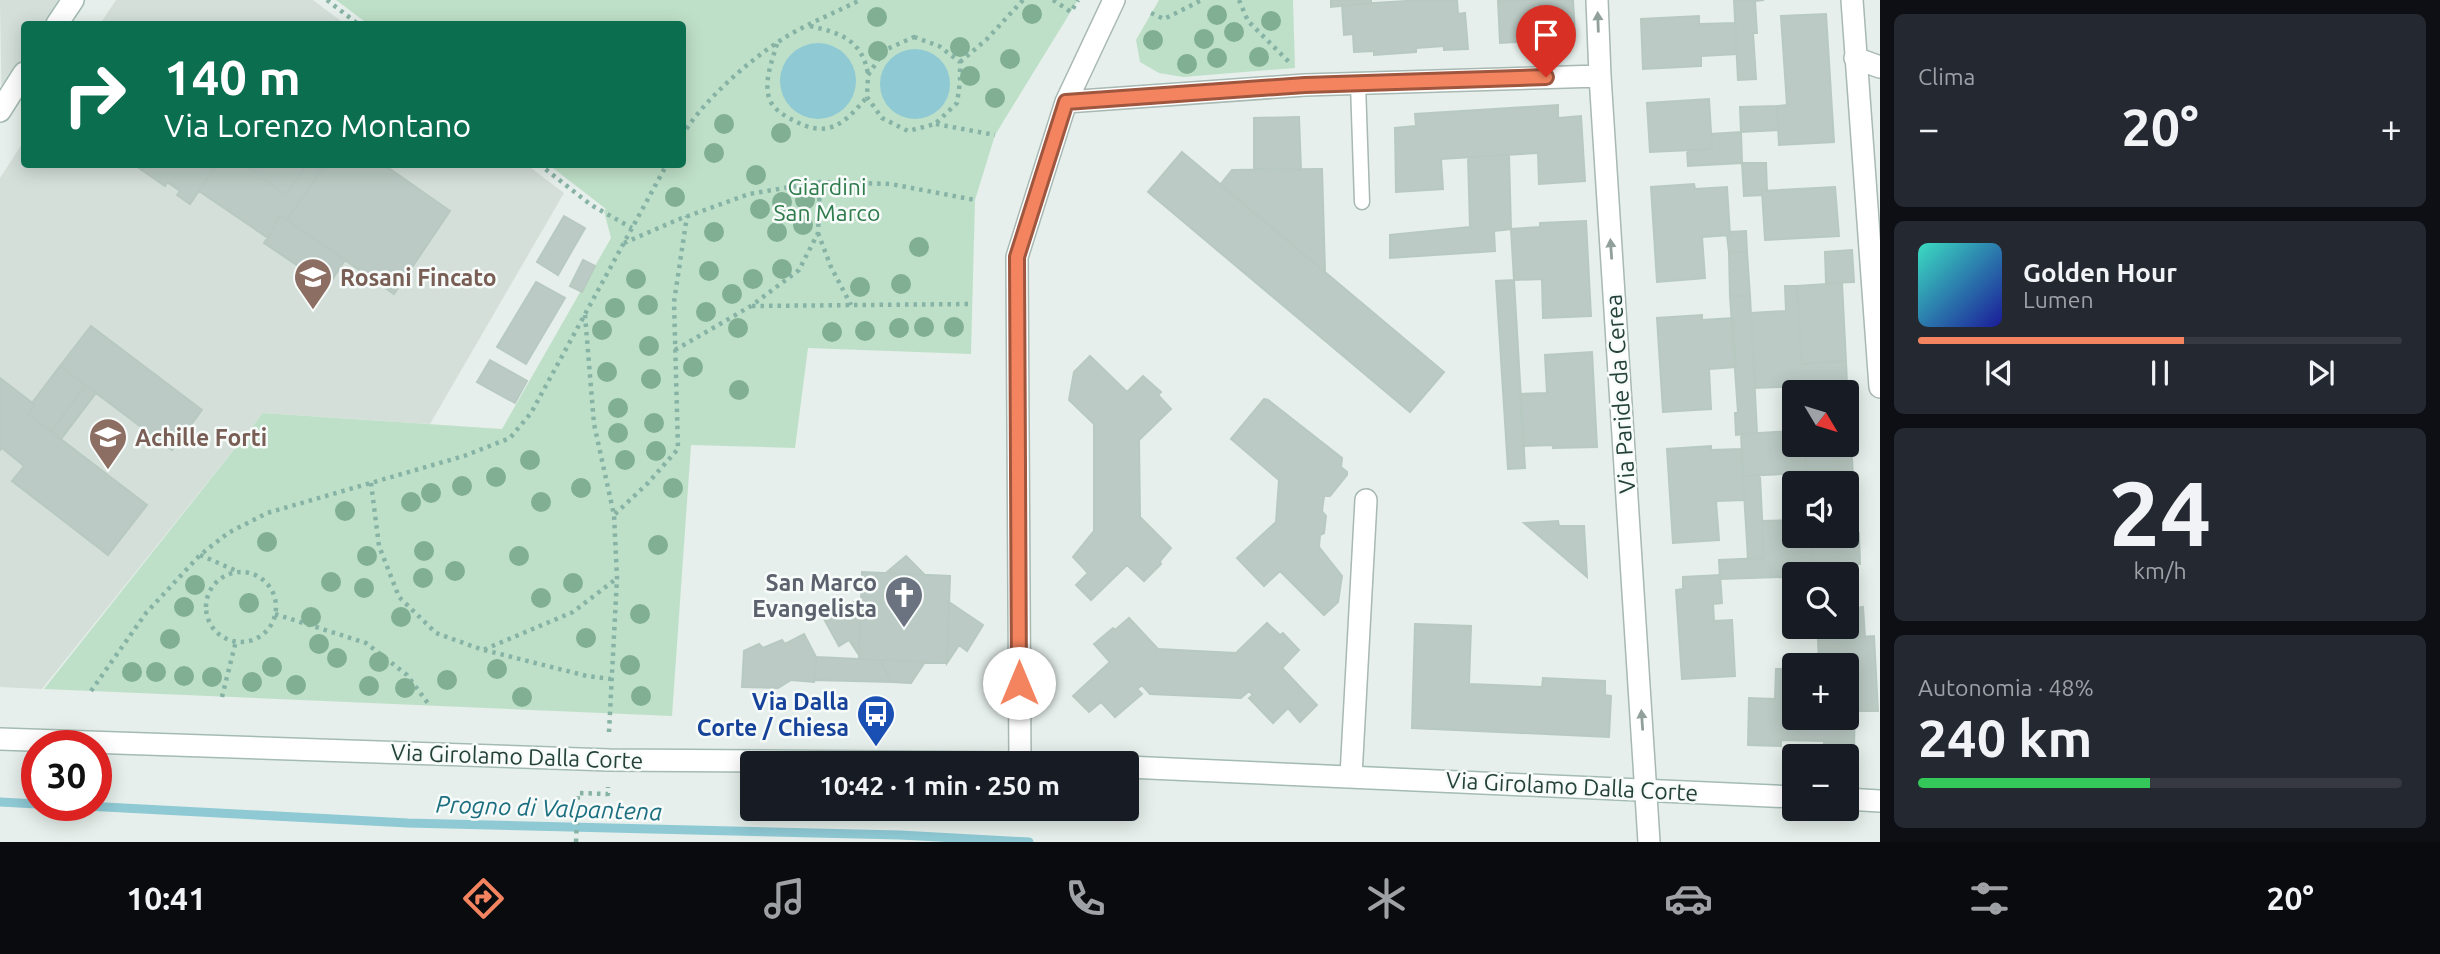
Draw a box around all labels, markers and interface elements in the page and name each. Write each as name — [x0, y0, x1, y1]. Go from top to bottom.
pin — [1516, 5, 1576, 77]
one-way arrow — [1592, 11, 1604, 33]
icon: arrive — [1527, 16, 1565, 54]
icon: right — [49, 49, 140, 140]
text: 140 m — [164, 49, 301, 104]
text: Clima — [1918, 64, 1975, 89]
text: 20° — [2121, 98, 2199, 156]
text: Via Lorenzo Montano — [164, 107, 471, 143]
text: − — [1918, 107, 1939, 149]
text: + — [2381, 107, 2402, 149]
park label: Giardini San Marco — [774, 174, 880, 225]
one-way arrow — [1605, 238, 1616, 260]
school or university icon: Rosani Fincato — [292, 256, 334, 311]
text: Golden Hour — [2023, 258, 2177, 287]
place label: Rosani Fincato — [340, 265, 497, 290]
text: Lumen — [2023, 287, 2094, 312]
street label: Via Paride da Cerea — [1601, 294, 1639, 494]
icon: previous — [1980, 354, 2018, 392]
icon: pause — [2141, 354, 2179, 392]
icon: next — [2302, 354, 2340, 392]
north arrow — [1782, 380, 1858, 457]
map controls — [1782, 380, 1859, 821]
school or university icon: Achille Forti — [87, 416, 129, 471]
place label: Achille Forti — [135, 425, 267, 450]
text: 24 — [2109, 461, 2211, 563]
button: sound — [1782, 471, 1859, 548]
text: km/h — [2133, 558, 2187, 583]
button: search — [1782, 562, 1859, 639]
place label: San Marco Evangelista — [752, 570, 877, 621]
church icon: San Marco Evangelista — [883, 574, 925, 629]
position arrow — [982, 646, 1056, 720]
button: + — [1782, 653, 1859, 730]
text: Autonomia · 48% — [1918, 675, 2094, 700]
place label: Via Dalla Corte / Chiesa — [697, 689, 849, 740]
bus stop icon: Via Dalla Corte / Chiesa — [855, 693, 897, 748]
one-way arrow — [1636, 709, 1647, 731]
text: 240 km — [1918, 709, 2092, 767]
speed limit sign: 30 — [21, 730, 112, 821]
street label: Via Girolamo Dalla Corte — [390, 739, 644, 773]
button: − — [1782, 744, 1859, 821]
street label: Via Girolamo Dalla Corte — [1445, 767, 1699, 805]
text: 10:42 · 1 min · 250 m — [819, 771, 1060, 800]
water label: Progno di Valpantena — [435, 791, 663, 825]
icon: directions — [459, 874, 508, 923]
icon: music — [760, 874, 809, 923]
icon: phone — [1061, 874, 1110, 923]
icon: climate — [1362, 874, 1411, 923]
icon: car — [1664, 874, 1713, 923]
icon: filters — [1965, 874, 2014, 923]
text: 10:41 — [126, 880, 206, 916]
text: 20° — [2266, 880, 2314, 916]

